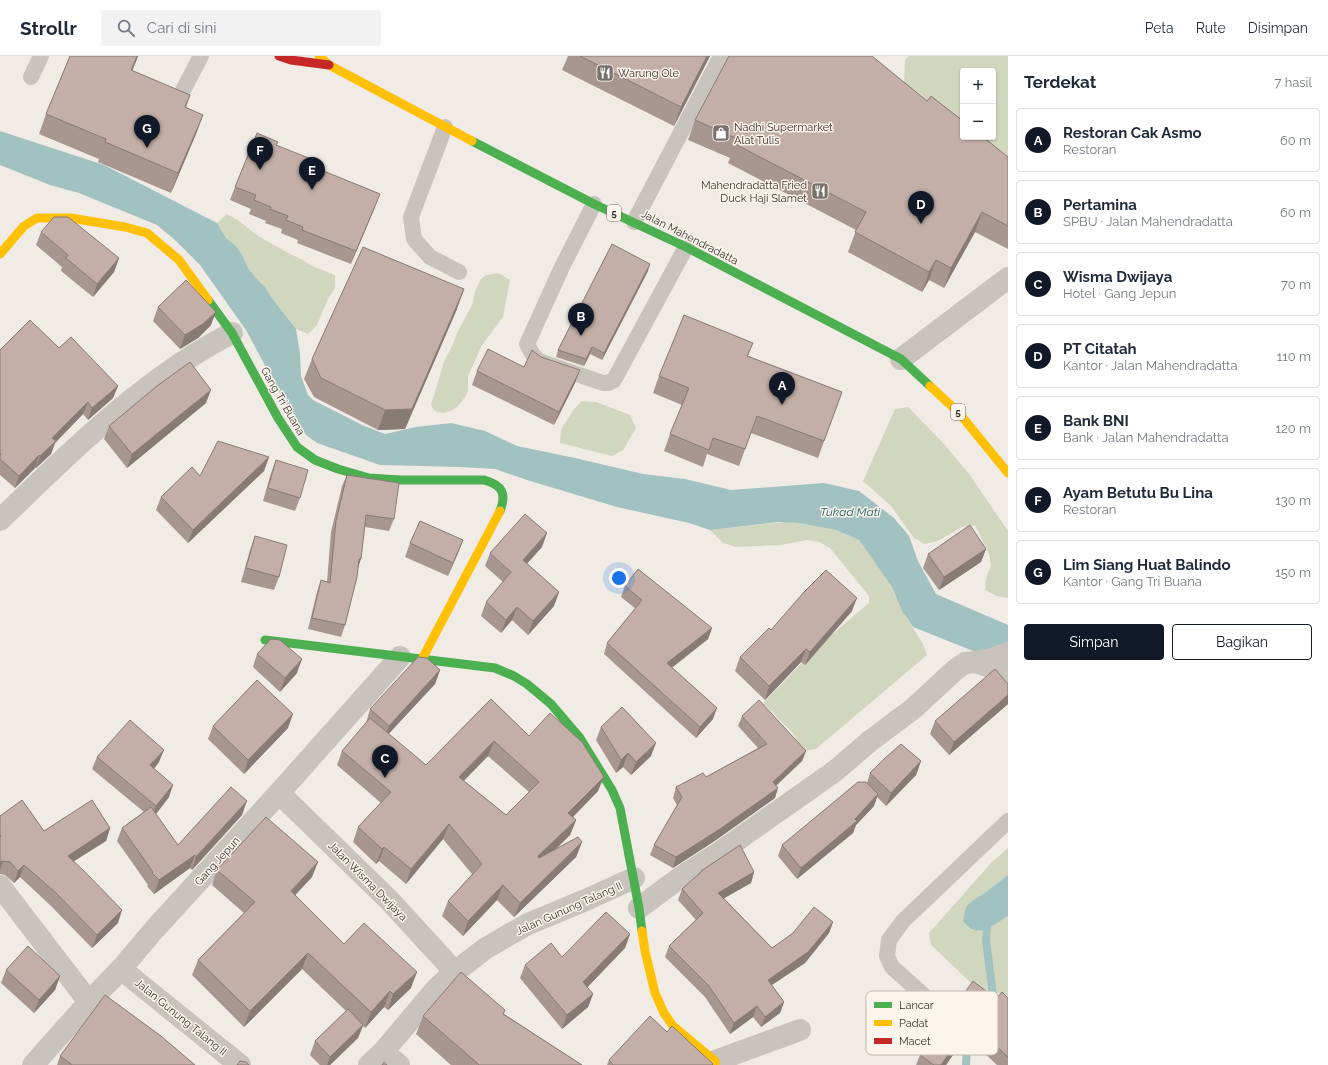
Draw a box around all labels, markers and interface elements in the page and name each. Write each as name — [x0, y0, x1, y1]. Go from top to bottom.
search box — [101, 10, 381, 46]
text: Strollr — [20, 17, 77, 39]
icon: search — [115, 17, 137, 39]
text: Cari di sini — [147, 19, 217, 37]
text: Peta — [1145, 20, 1174, 36]
text: Rute — [1196, 20, 1226, 36]
text: Disimpan — [1248, 20, 1308, 36]
restaurant icon: Warung Ole — [595, 63, 615, 83]
place label: Warung Ole — [618, 67, 680, 80]
map controls — [960, 68, 996, 140]
button: + — [960, 68, 996, 104]
text: Terdekat — [1024, 72, 1096, 92]
text: 7 hasil — [1274, 75, 1312, 90]
button: − — [960, 104, 996, 140]
pin: G — [134, 115, 160, 148]
place label: Nadhi Supermarket Alat Tulis — [734, 121, 833, 147]
shop icon: Nadhi Supermarket Alat Tulis — [711, 123, 731, 143]
text: Restoran Cak Asmo — [1063, 124, 1202, 142]
text: A — [1034, 133, 1042, 148]
text: 60 m — [1280, 133, 1311, 148]
pin: F — [247, 137, 273, 170]
text: Restoran — [1063, 142, 1116, 157]
pin: E — [299, 157, 325, 190]
place label: Mahendradatta Fried Duck Haji Slamet — [701, 179, 807, 205]
restaurant icon: Mahendradatta Fried Duck Haji Slamet — [810, 181, 830, 201]
pin: D — [908, 191, 934, 224]
text: Pertamina — [1063, 196, 1137, 214]
road number: 5 — [607, 205, 621, 221]
text: B — [1034, 205, 1042, 220]
text: 60 m — [1280, 205, 1311, 220]
street label: Jalan Mahendradatta — [639, 207, 740, 268]
text: SPBU · Jalan Mahendradatta — [1063, 214, 1233, 229]
text: Wisma Dwijaya — [1063, 268, 1172, 286]
text: C — [1034, 277, 1042, 292]
text: 70 m — [1281, 277, 1311, 292]
text: Hotel · Gang Jepun — [1063, 286, 1176, 301]
pin: B — [568, 303, 594, 336]
text: PT Citatah — [1063, 340, 1137, 358]
text: D — [1033, 349, 1043, 364]
text: 110 m — [1277, 349, 1311, 364]
text: Kantor · Jalan Mahendradatta — [1063, 358, 1238, 373]
street label: Gang Tri Buana — [258, 365, 307, 438]
pin: A — [769, 372, 795, 405]
road number: 5 — [951, 404, 965, 420]
text: Bank BNI — [1063, 412, 1129, 430]
text: E — [1034, 421, 1042, 436]
text: 120 m — [1275, 421, 1311, 436]
text: Bank · Jalan Mahendradatta — [1063, 430, 1229, 445]
text: Ayam Betutu Bu Lina — [1063, 484, 1213, 502]
text: F — [1034, 493, 1042, 508]
text: 130 m — [1275, 493, 1311, 508]
text: Restoran — [1063, 502, 1116, 517]
water label: Tukad Mati — [820, 505, 881, 519]
text: Lim Siang Huat Balindo — [1063, 556, 1231, 574]
text: G — [1033, 565, 1043, 580]
text: 150 m — [1275, 565, 1311, 580]
your location — [609, 568, 629, 588]
text: Kantor · Gang Tri Buana — [1063, 574, 1202, 589]
button: Simpan — [1024, 624, 1164, 660]
button: Bagikan — [1172, 624, 1312, 660]
pin: C — [372, 745, 398, 778]
street label: Gang Jepun — [192, 834, 243, 888]
street label: Jalan Wisma Dwijaya — [325, 839, 410, 924]
street label: Jalan Gunung Talang II — [514, 879, 624, 938]
street label: Jalan Gunung Talang II — [132, 976, 229, 1058]
legend — [866, 991, 998, 1055]
text: Lancar — [899, 999, 934, 1012]
text: Padat — [899, 1017, 929, 1030]
text: Macet — [899, 1035, 931, 1048]

